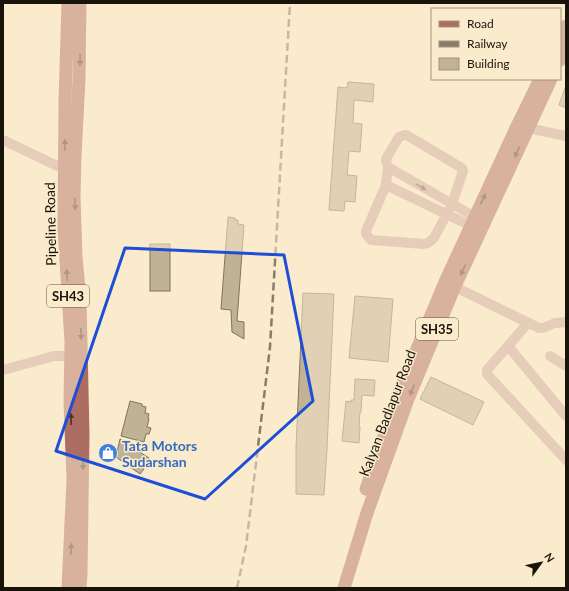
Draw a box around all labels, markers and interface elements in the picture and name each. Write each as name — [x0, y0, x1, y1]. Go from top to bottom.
legend — [431, 8, 561, 80]
text: Road — [467, 16, 494, 31]
text: Railway — [467, 36, 508, 51]
one-way arrow — [76, 54, 83, 66]
text: Building — [467, 56, 510, 71]
one-way arrow — [62, 138, 68, 151]
one-way arrow — [514, 147, 520, 158]
street label: Pipeline Road — [41, 182, 59, 266]
one-way arrow — [415, 183, 427, 190]
one-way arrow — [480, 193, 486, 205]
one-way arrow — [71, 198, 78, 210]
one-way arrow — [460, 265, 466, 276]
one-way arrow — [63, 269, 70, 281]
road number: SH43 — [47, 285, 89, 307]
road number: SH35 — [416, 318, 458, 340]
one-way arrow — [77, 328, 84, 340]
street label: Kalyan Badlapur Road — [355, 347, 419, 479]
one-way arrow — [409, 385, 415, 396]
one-way arrow — [68, 412, 74, 425]
place label: Tata Motors Sudarshan — [122, 437, 197, 470]
shop icon: Tata Motors Sudarshan — [97, 442, 119, 464]
one-way arrow — [80, 458, 86, 471]
one-way arrow — [67, 543, 74, 555]
north arrow — [521, 543, 561, 583]
text: N — [542, 550, 558, 564]

